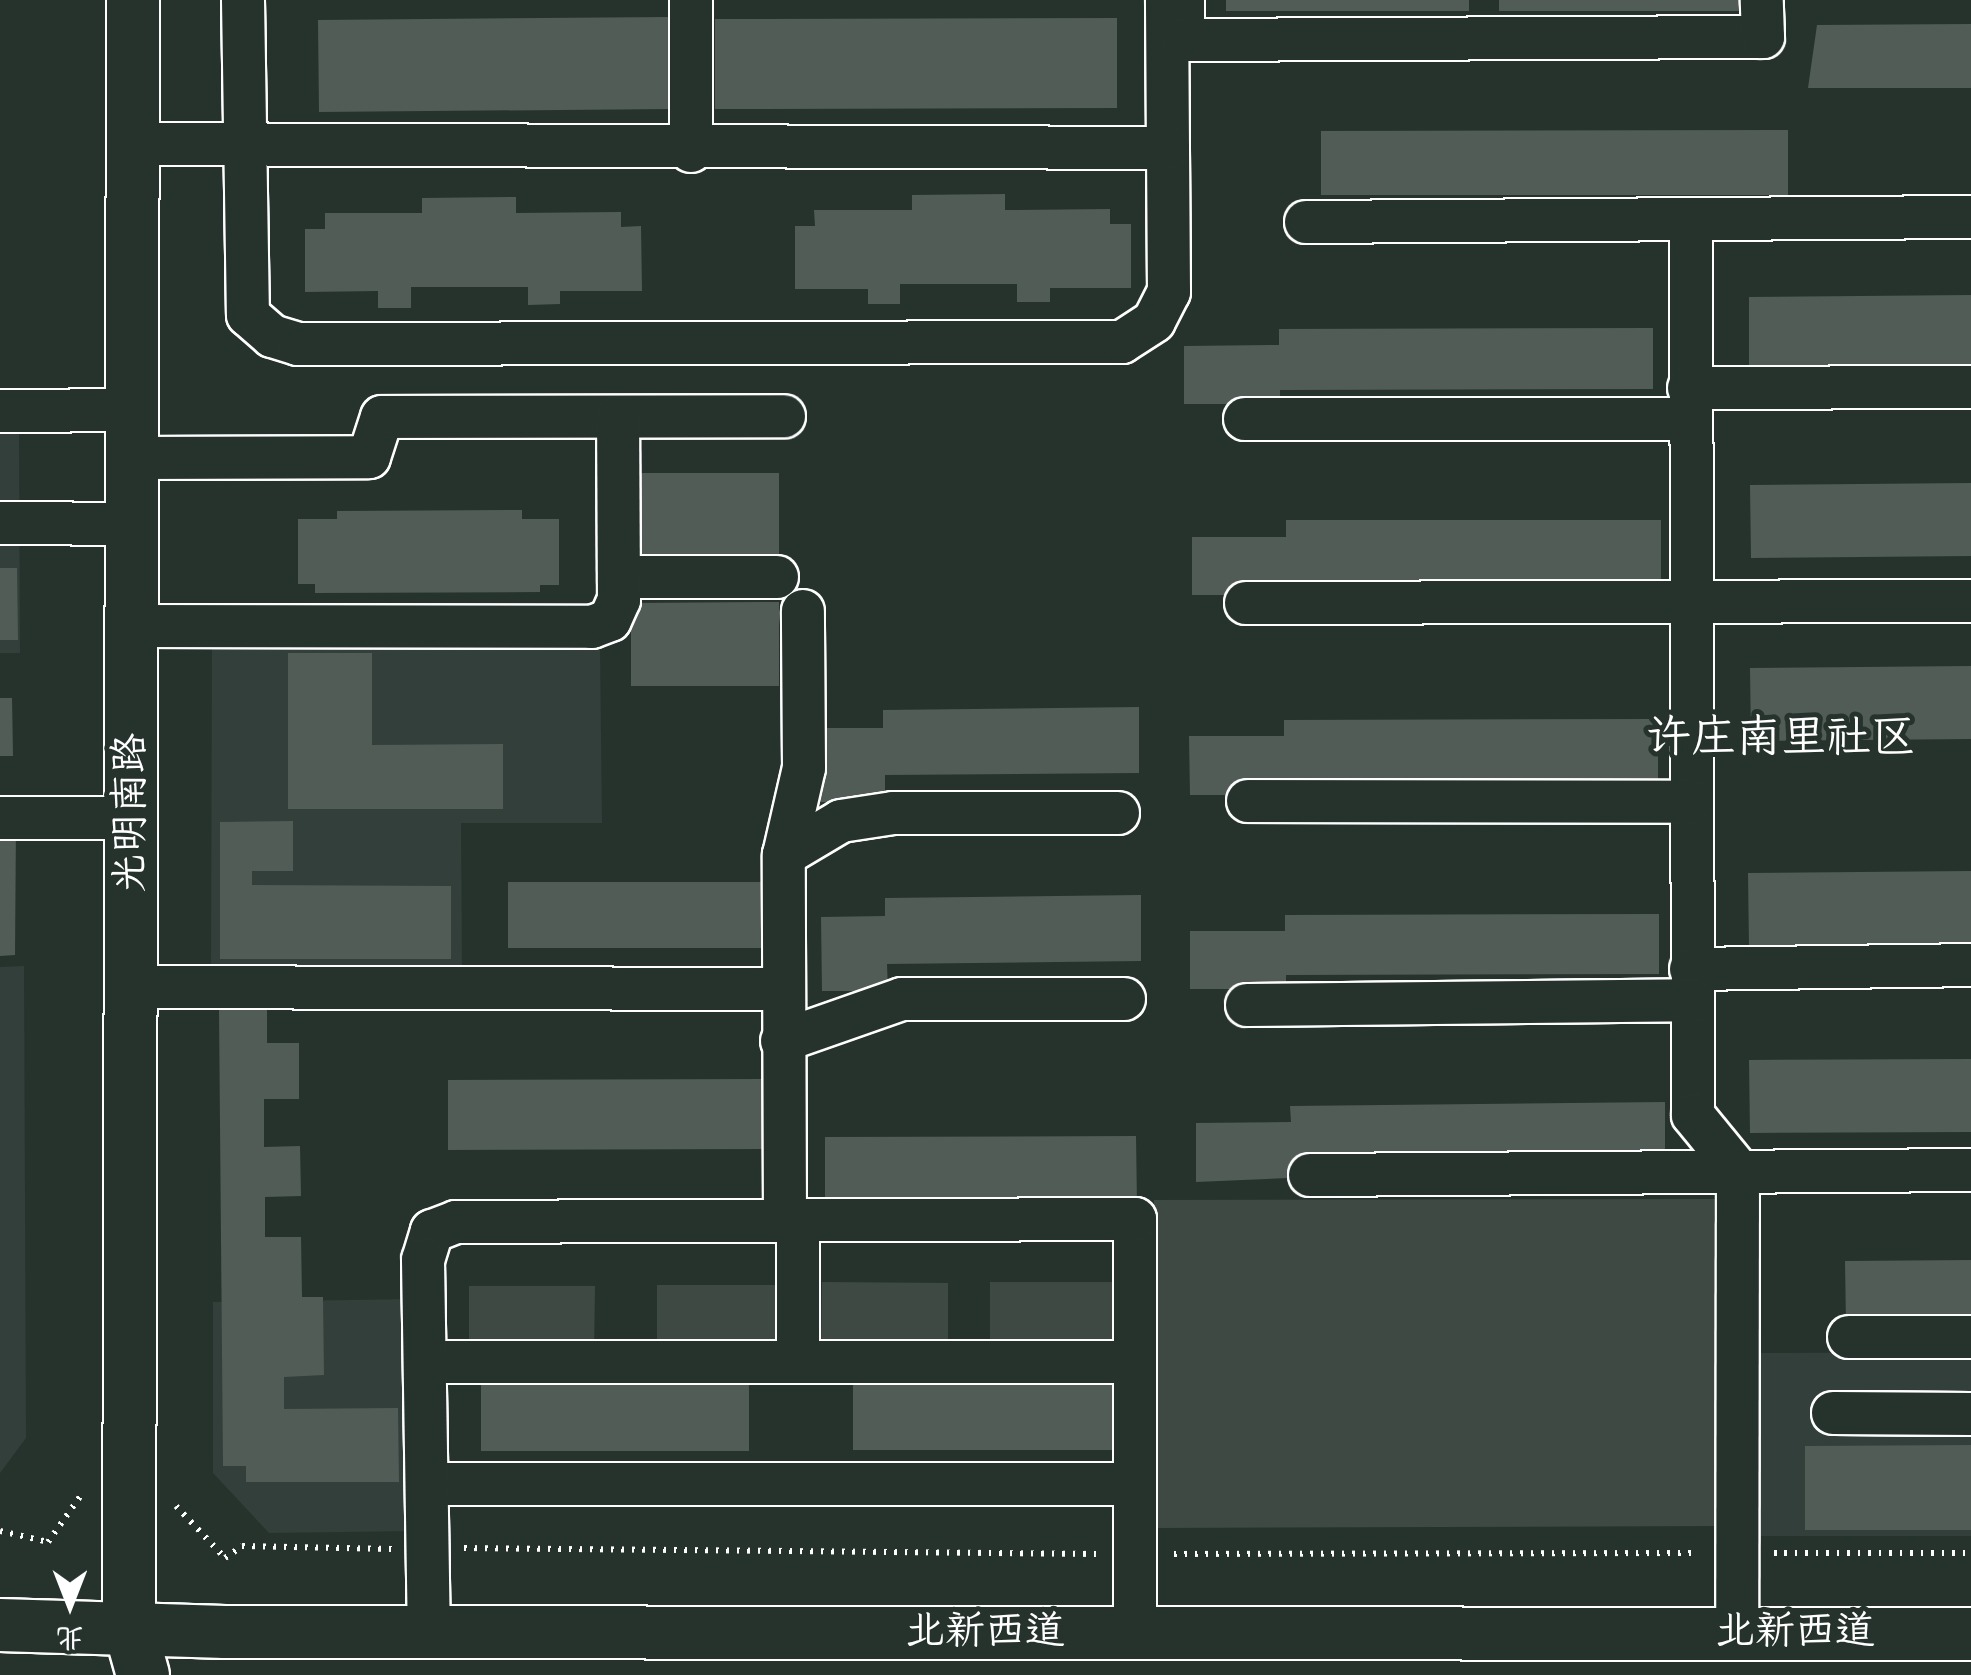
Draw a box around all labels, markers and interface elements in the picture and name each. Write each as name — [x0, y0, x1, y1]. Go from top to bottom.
district label: 许庄南里社区 — [1646, 714, 1916, 768]
street label: 光明南路 — [109, 733, 157, 893]
north arrow — [20, 1555, 120, 1655]
street label: 北新西道 — [905, 1610, 1065, 1658]
street label: 北新西道 — [1715, 1610, 1875, 1658]
text: 北 — [56, 1615, 84, 1656]

